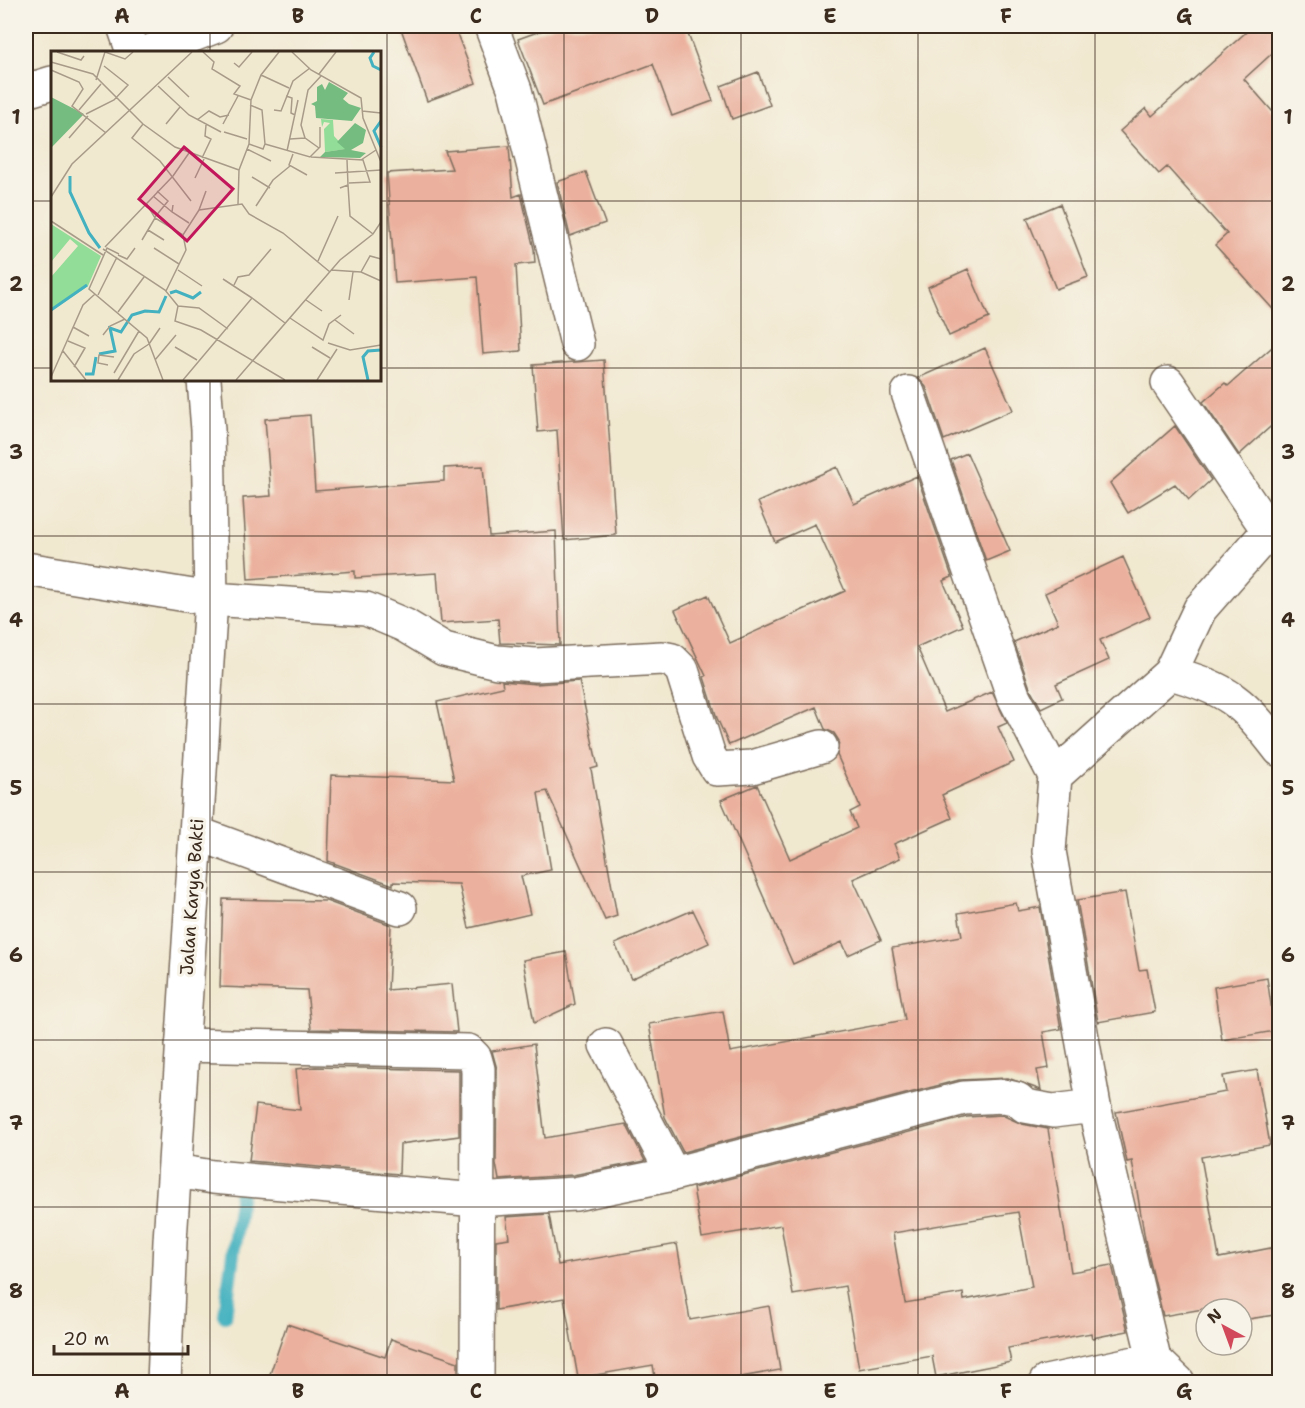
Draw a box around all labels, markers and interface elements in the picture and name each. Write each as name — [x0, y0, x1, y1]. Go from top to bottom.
text: A — [114, 3, 130, 29]
text: B — [292, 3, 304, 29]
text: C — [470, 3, 482, 29]
text: D — [645, 3, 659, 29]
text: E — [823, 3, 837, 29]
text: F — [1000, 3, 1012, 29]
text: G — [1176, 3, 1192, 29]
inset map — [51, 51, 381, 381]
text: 1 — [11, 104, 21, 130]
text: 1 — [1283, 104, 1293, 130]
text: 2 — [9, 271, 23, 297]
text: 2 — [1281, 271, 1295, 297]
text: 3 — [9, 439, 23, 465]
text: 3 — [1281, 439, 1295, 465]
text: 4 — [9, 607, 23, 633]
text: 4 — [1281, 607, 1295, 633]
text: 5 — [10, 775, 22, 801]
text: 5 — [1282, 775, 1294, 801]
street label: Jalan Karya Bakti — [175, 818, 209, 976]
text: 6 — [9, 942, 23, 968]
text: 6 — [1281, 942, 1295, 968]
text: 7 — [9, 1110, 23, 1136]
text: 7 — [1281, 1110, 1295, 1136]
text: 8 — [9, 1278, 23, 1304]
text: 8 — [1281, 1278, 1295, 1304]
north arrow — [1194, 1297, 1254, 1357]
text: N — [1203, 1304, 1226, 1328]
scale bar — [54, 1318, 188, 1356]
text: 20 m — [63, 1327, 109, 1351]
text: A — [114, 1378, 130, 1404]
text: B — [292, 1378, 304, 1404]
text: C — [470, 1378, 482, 1404]
text: D — [645, 1378, 659, 1404]
text: E — [823, 1378, 837, 1404]
text: F — [1000, 1378, 1012, 1404]
text: G — [1176, 1378, 1192, 1404]

